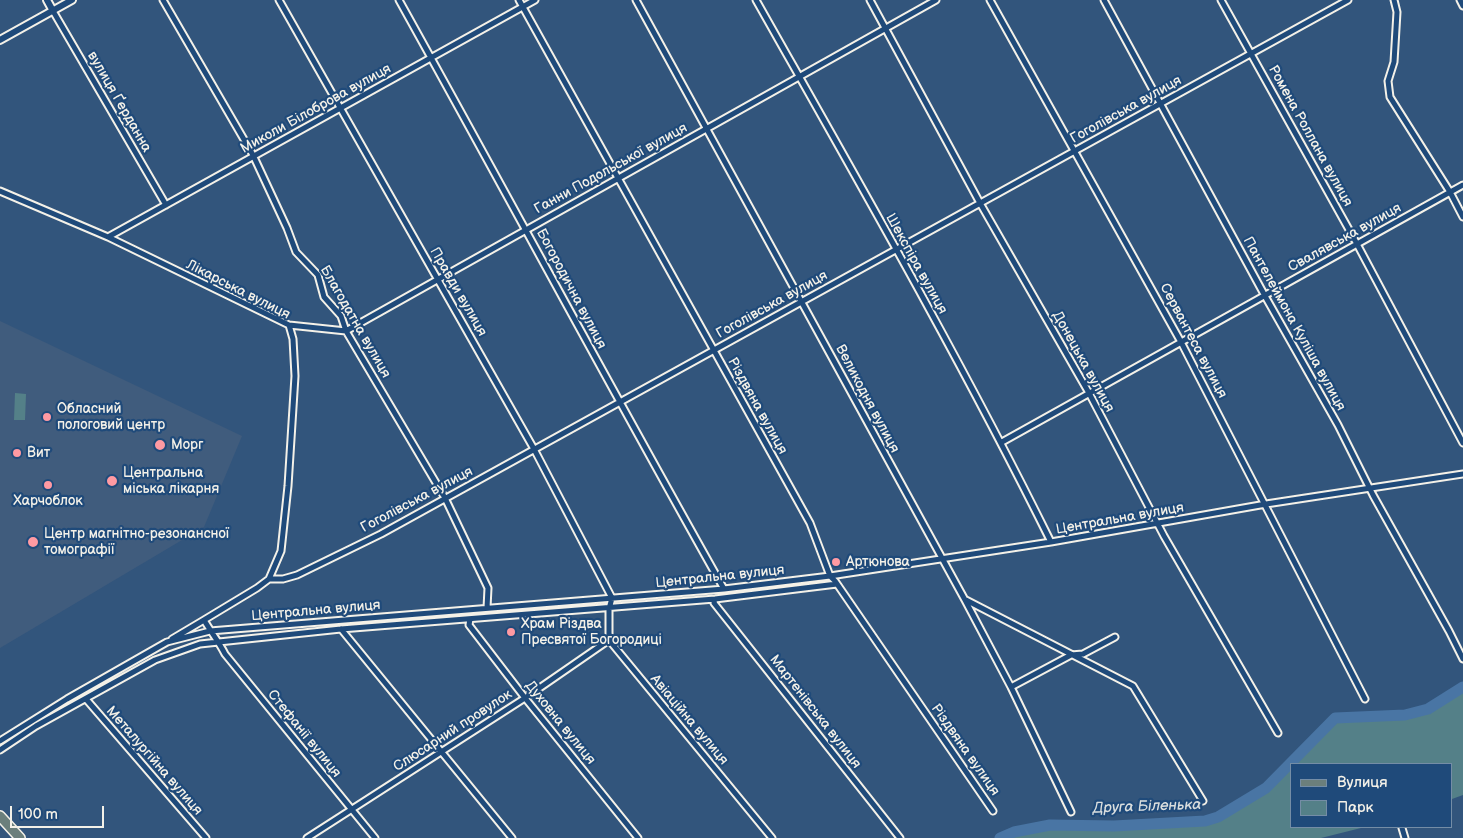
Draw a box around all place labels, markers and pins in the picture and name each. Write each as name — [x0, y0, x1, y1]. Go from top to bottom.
place label: Обласний пологовий центр — [57, 401, 165, 434]
marker: Обласний пологовий центр — [41, 411, 53, 423]
place label: Морг — [171, 437, 203, 453]
marker: Морг — [153, 438, 167, 452]
place label: Вит — [27, 445, 50, 461]
marker: Вит — [11, 447, 23, 459]
place label: Центральна міська лікарня — [123, 465, 219, 498]
marker: Центральна міська лікарня — [105, 474, 119, 488]
marker: Харчоблок — [42, 479, 54, 491]
place label: Харчоблок — [13, 493, 83, 509]
place label: Центр магнітно-резонансної томографії — [44, 526, 229, 558]
marker: Центр магнітно-резонансної томографії — [26, 535, 40, 549]
place label: Артюнова — [846, 554, 910, 570]
marker: Артюнова — [830, 556, 842, 568]
place label: Храм Різдва Пресвятої Богородиці — [521, 616, 662, 648]
marker: Храм Різдва Пресвятої Богородиці — [505, 626, 517, 638]

